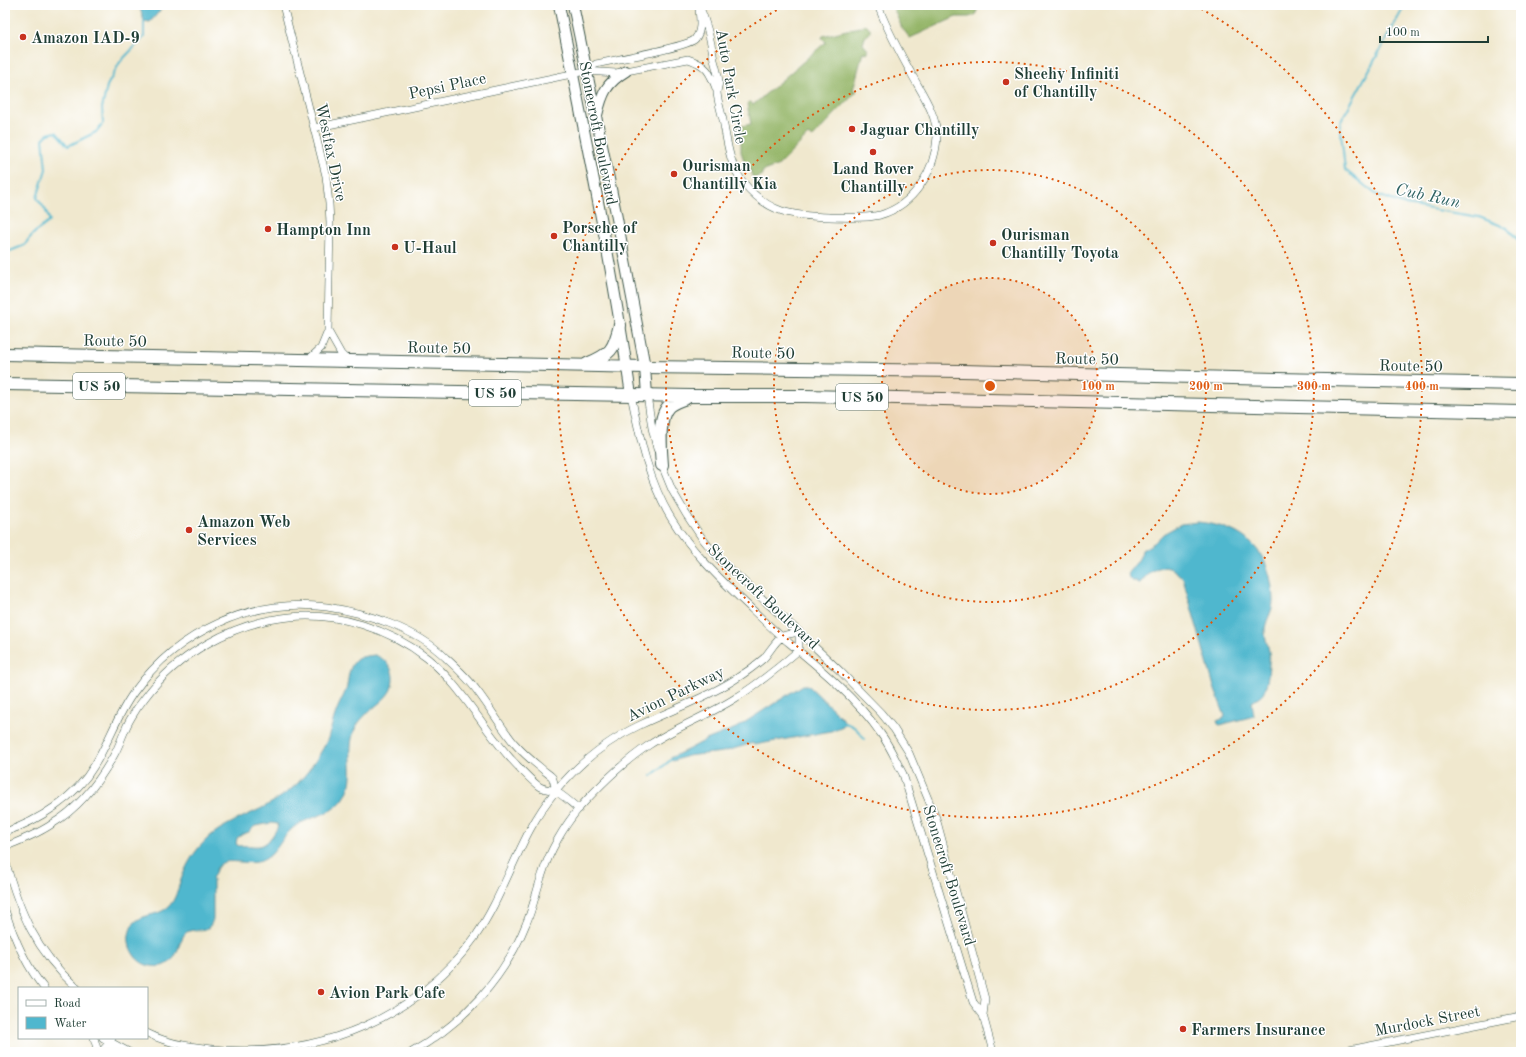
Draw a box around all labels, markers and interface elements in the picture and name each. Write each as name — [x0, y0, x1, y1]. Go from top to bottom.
scale bar — [1380, 18, 1488, 44]
text: 100 m — [1386, 27, 1420, 39]
street label: Auto Park Circle — [712, 28, 748, 145]
place label: Amazon IAD-9 — [31, 31, 140, 47]
marker: Amazon IAD-9 — [18, 32, 28, 42]
street label: Stonecroft Boulevard — [575, 60, 619, 207]
place label: Sheehy Infiniti of Chantilly — [1014, 67, 1119, 101]
street label: Pepsi Place — [407, 71, 488, 103]
marker: Sheehy Infiniti of Chantilly — [1001, 77, 1011, 87]
street label: Westfax Drive — [312, 102, 348, 203]
place label: Jaguar Chantilly — [860, 123, 979, 139]
marker: Jaguar Chantilly — [847, 124, 857, 134]
marker: Land Rover Chantilly — [868, 147, 878, 157]
place label: Ourisman Chantilly Kia — [682, 159, 777, 193]
place label: Land Rover Chantilly — [832, 162, 914, 196]
marker: Ourisman Chantilly Kia — [669, 169, 679, 179]
water label: Cub Run — [1394, 181, 1462, 212]
place label: Porsche of Chantilly — [562, 221, 638, 255]
place label: Hampton Inn — [276, 223, 371, 239]
marker: Hampton Inn — [263, 224, 273, 234]
place label: Ourisman Chantilly Toyota — [1001, 228, 1119, 262]
marker: Porsche of Chantilly — [549, 231, 559, 241]
marker: Ourisman Chantilly Toyota — [988, 238, 998, 248]
place label: U-Haul — [403, 241, 457, 257]
marker: U-Haul — [390, 242, 400, 252]
street label: Route 50 — [83, 333, 147, 351]
street label: Route 50 — [407, 340, 471, 358]
street label: Route 50 — [731, 345, 795, 363]
street label: Route 50 — [1055, 351, 1119, 369]
street label: Route 50 — [1379, 358, 1443, 376]
road number: US 50 — [73, 373, 125, 399]
centre of rings — [983, 379, 997, 393]
road number: US 50 — [469, 380, 521, 406]
text: 100 m — [1081, 381, 1115, 393]
text: 200 m — [1189, 381, 1223, 393]
text: 300 m — [1297, 381, 1331, 393]
text: 400 m — [1405, 381, 1439, 393]
road number: US 50 — [836, 384, 888, 410]
place label: Amazon Web Services — [197, 515, 290, 549]
marker: Amazon Web Services — [184, 525, 194, 535]
street label: Stonecroft Boulevard — [704, 542, 822, 653]
street label: Avion Parkway — [625, 664, 728, 725]
street label: Stonecroft Boulevard — [919, 803, 977, 948]
place label: Avion Park Cafe — [329, 986, 445, 1002]
legend — [18, 987, 148, 1039]
marker: Avion Park Cafe — [316, 987, 326, 997]
text: Road — [54, 998, 81, 1010]
street label: Murdock Street — [1373, 1004, 1482, 1040]
text: Water — [54, 1018, 87, 1030]
place label: Farmers Insurance — [1191, 1023, 1326, 1039]
marker: Farmers Insurance — [1178, 1024, 1188, 1034]

